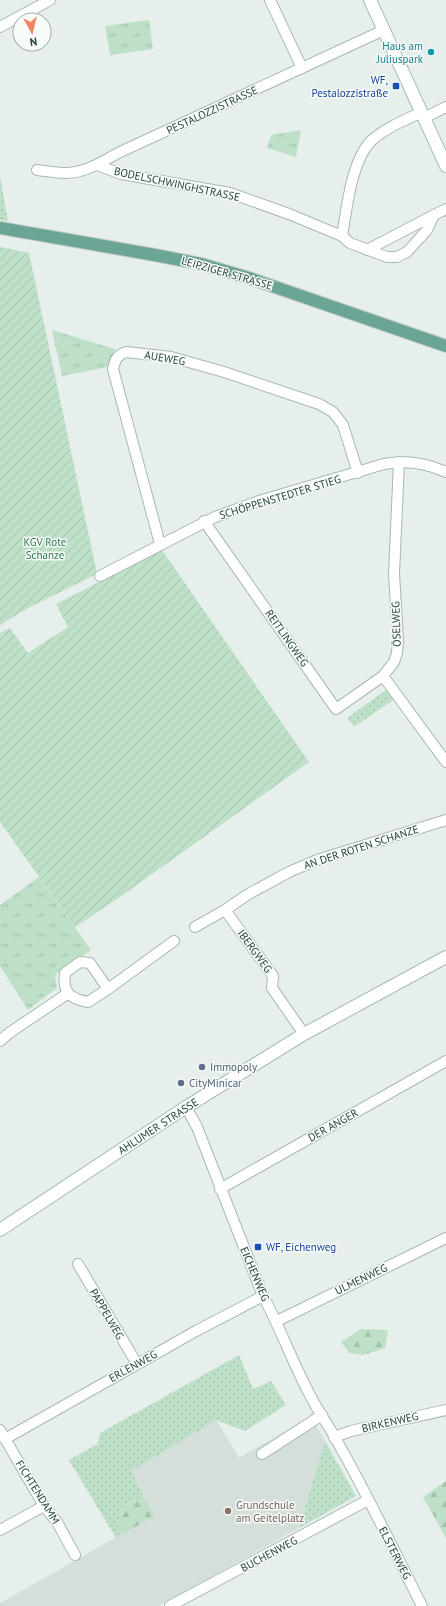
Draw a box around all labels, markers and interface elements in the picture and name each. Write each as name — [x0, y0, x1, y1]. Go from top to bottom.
north arrow — [12, 12, 52, 52]
text: N — [29, 34, 38, 49]
place label: Haus am Juliuspark — [376, 39, 424, 66]
marker: Haus am Juliuspark — [426, 47, 436, 57]
place label: WF, Pestalozzistraße — [311, 73, 388, 100]
marker: WF, Pestalozzistraße — [391, 81, 401, 91]
street label: PESTALOZZISTRASSE — [164, 83, 260, 137]
street label: BODELSCHWINGHSTRASSE — [113, 164, 241, 204]
street label: LEIPZIGER STRASSE — [180, 253, 274, 293]
street label: AUEWEG — [143, 348, 187, 369]
street label: SCHÖPPENSTEDTER STIEG — [218, 472, 343, 522]
park label: KGV Rote Schanze — [24, 535, 67, 562]
street label: ÖSELWEG — [388, 601, 404, 647]
street label: REITLINGWEG — [262, 607, 312, 669]
street label: AN DER ROTEN SCHANZE — [302, 822, 420, 872]
street label: IBERGWEG — [235, 927, 276, 976]
place label: Immopoly — [210, 1060, 258, 1074]
marker: Immopoly — [197, 1062, 207, 1072]
place label: CityMinicar — [189, 1076, 242, 1090]
marker: CityMinicar — [176, 1078, 186, 1088]
street label: AHLUMER STRASSE — [115, 1095, 201, 1157]
street label: DER ANGER — [305, 1105, 361, 1145]
place label: WF, Eichenweg — [266, 1240, 336, 1254]
marker: WF, Eichenweg — [253, 1242, 263, 1252]
street label: EICHENWEG — [237, 1245, 273, 1304]
street label: ULMENWEG — [332, 1260, 390, 1298]
street label: PAPPELWEG — [87, 1286, 127, 1342]
street label: ERLENWEG — [106, 1347, 160, 1385]
street label: BIRKENWEG — [360, 1409, 420, 1435]
street label: FICHTENDAMM — [13, 1457, 63, 1527]
place label: Grundschule am Geitelplatz — [236, 1498, 304, 1525]
marker: Grundschule am Geitelplatz — [223, 1506, 233, 1516]
street label: ELSTERWEG — [376, 1524, 414, 1582]
street label: BUCHENWEG — [238, 1533, 300, 1575]

